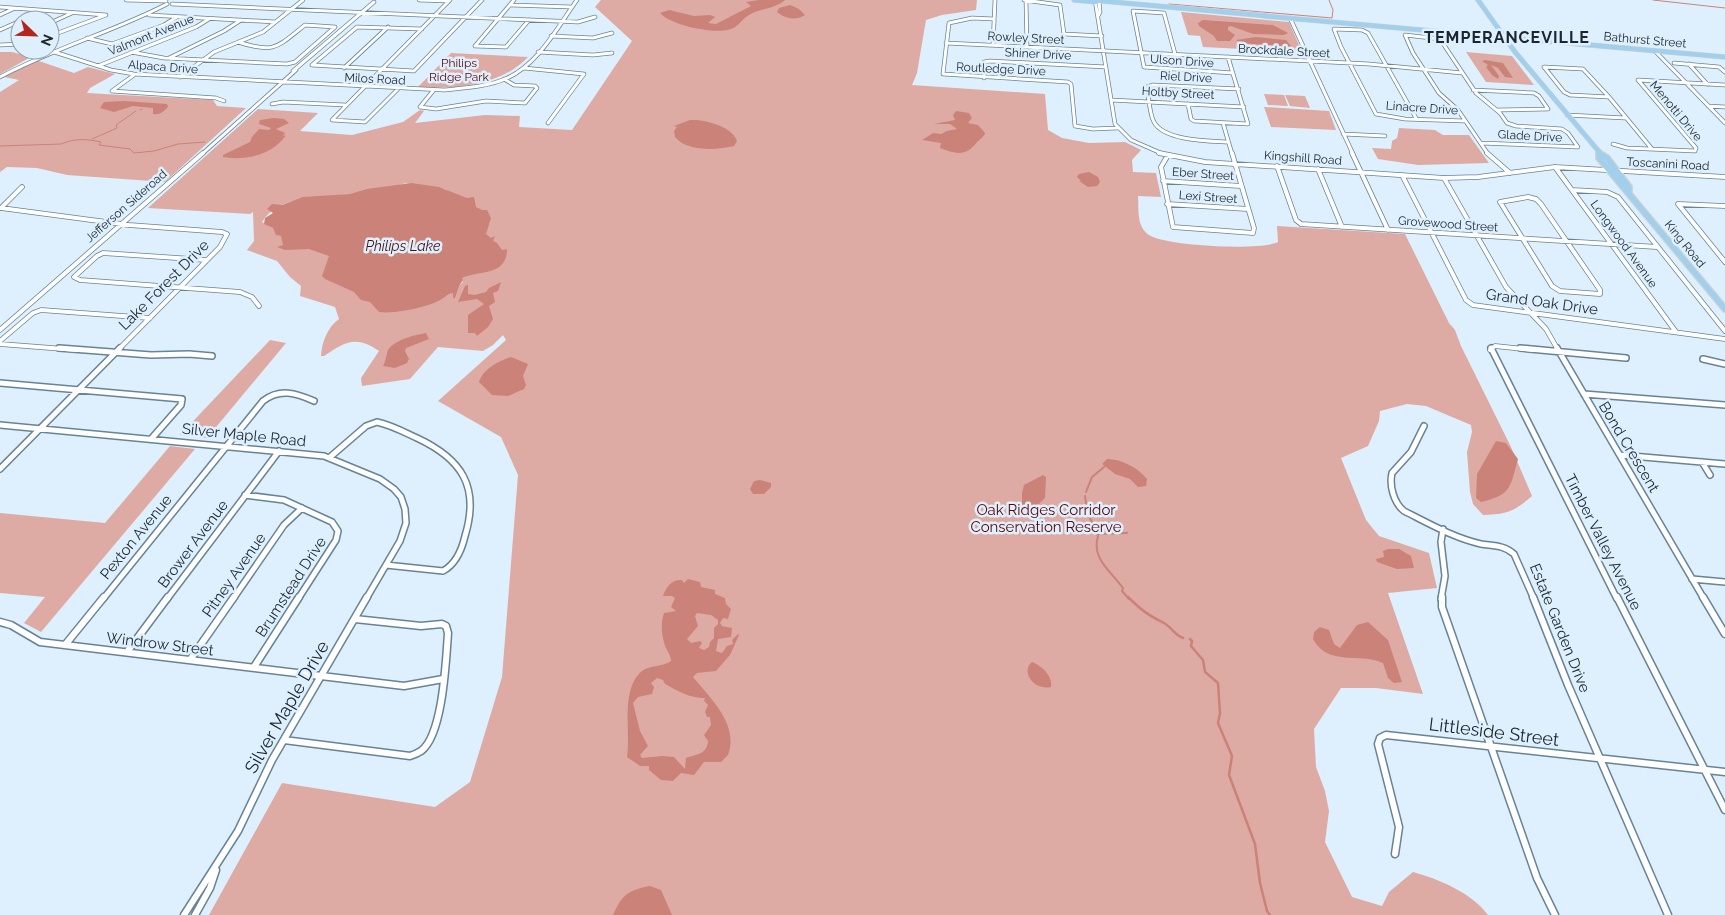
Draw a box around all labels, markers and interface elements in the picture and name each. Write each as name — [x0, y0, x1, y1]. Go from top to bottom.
north arrow — [10, 10, 60, 60]
street label: Valmont Avenue — [106, 11, 196, 59]
district label: TEMPERANCEVILLE — [1424, 28, 1590, 47]
street label: Rowley Street — [987, 29, 1065, 47]
street label: Bathurst Street — [1603, 29, 1687, 51]
text: N — [38, 32, 56, 48]
street label: Brockdale Street — [1237, 42, 1331, 60]
street label: Shiner Drive — [1004, 45, 1072, 63]
street label: Ulson Drive — [1150, 52, 1214, 70]
park label: Philips Ridge Park — [429, 56, 490, 84]
street label: Alpaca Drive — [128, 58, 198, 76]
street label: Routledge Drive — [956, 60, 1046, 78]
street label: Riel Drive — [1160, 69, 1212, 85]
street label: Milos Road — [344, 70, 406, 88]
street label: Menotti Drive — [1647, 78, 1705, 144]
street label: Holtby Street — [1141, 84, 1215, 102]
street label: Linacre Drive — [1385, 98, 1459, 118]
street label: Glade Drive — [1497, 127, 1563, 145]
street label: Kingshill Road — [1264, 148, 1342, 168]
street label: Toscanini Road — [1626, 155, 1710, 173]
street label: Eber Street — [1172, 165, 1234, 183]
street label: Jefferson Sideroad — [82, 167, 170, 245]
street label: Lexi Street — [1178, 188, 1238, 206]
street label: Longwood Avenue — [1588, 198, 1660, 290]
street label: Grovewood Street — [1398, 214, 1498, 234]
street label: King Road — [1662, 218, 1708, 270]
street label: Lake Forest Drive — [115, 236, 213, 334]
water label: Philips Lake — [366, 238, 441, 254]
street label: Grand Oak Drive — [1485, 285, 1599, 319]
street label: Bond Crescent — [1595, 398, 1663, 496]
street label: Silver Maple Road — [181, 420, 307, 450]
street label: Timber Valley Avenue — [1561, 471, 1645, 613]
street label: Pexton Avenue — [96, 491, 176, 583]
street label: Brower Avenue — [154, 496, 232, 591]
park label: Oak Ridges Corridor Conservation Reserve — [970, 501, 1122, 536]
street label: Pitney Avenue — [198, 529, 270, 621]
street label: Brumstead Drive — [252, 533, 330, 641]
street label: Estate Garden Drive — [1526, 561, 1594, 695]
street label: Windrow Street — [105, 628, 215, 660]
street label: Silver Maple Drive — [240, 636, 333, 777]
street label: Littleside Street — [1428, 713, 1560, 750]

